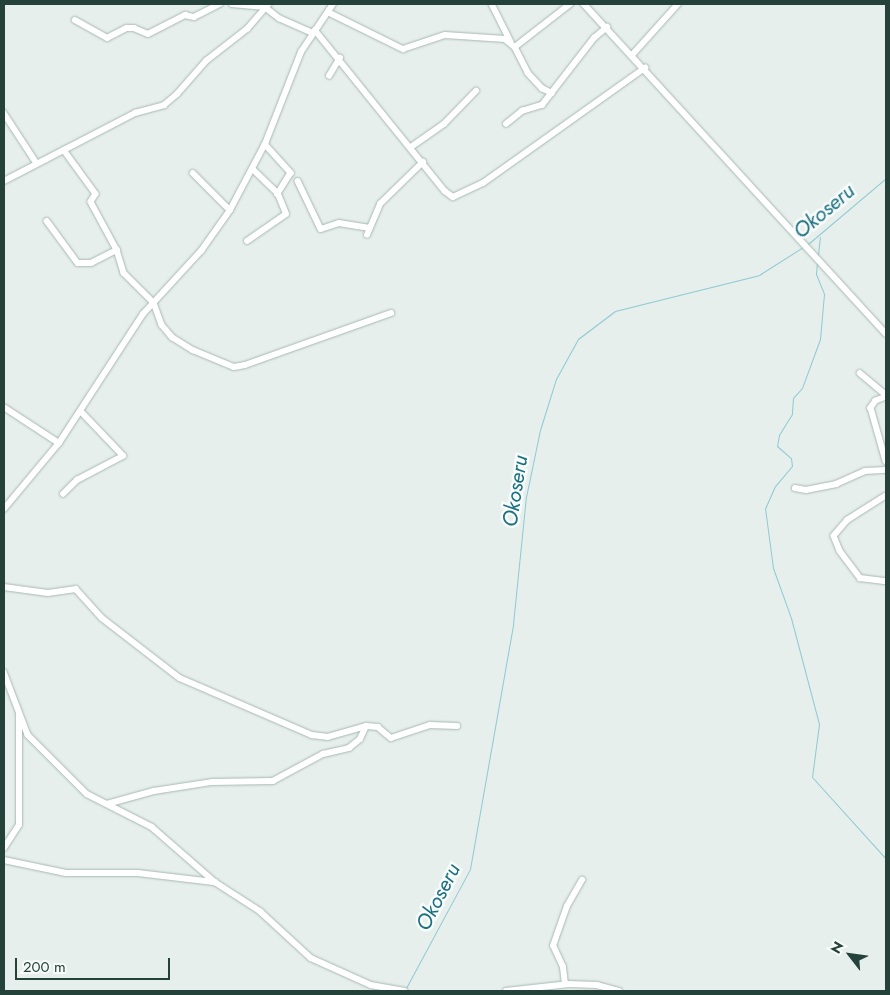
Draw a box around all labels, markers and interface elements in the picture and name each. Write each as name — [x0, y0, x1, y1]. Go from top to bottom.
water label: Okoseru — [788, 178, 860, 244]
water label: Okoseru — [497, 453, 533, 529]
water label: Okoseru — [410, 859, 466, 935]
north arrow — [825, 930, 875, 980]
text: N — [826, 938, 848, 957]
scale bar — [18, 948, 172, 980]
text: 200 m — [23, 956, 66, 978]

